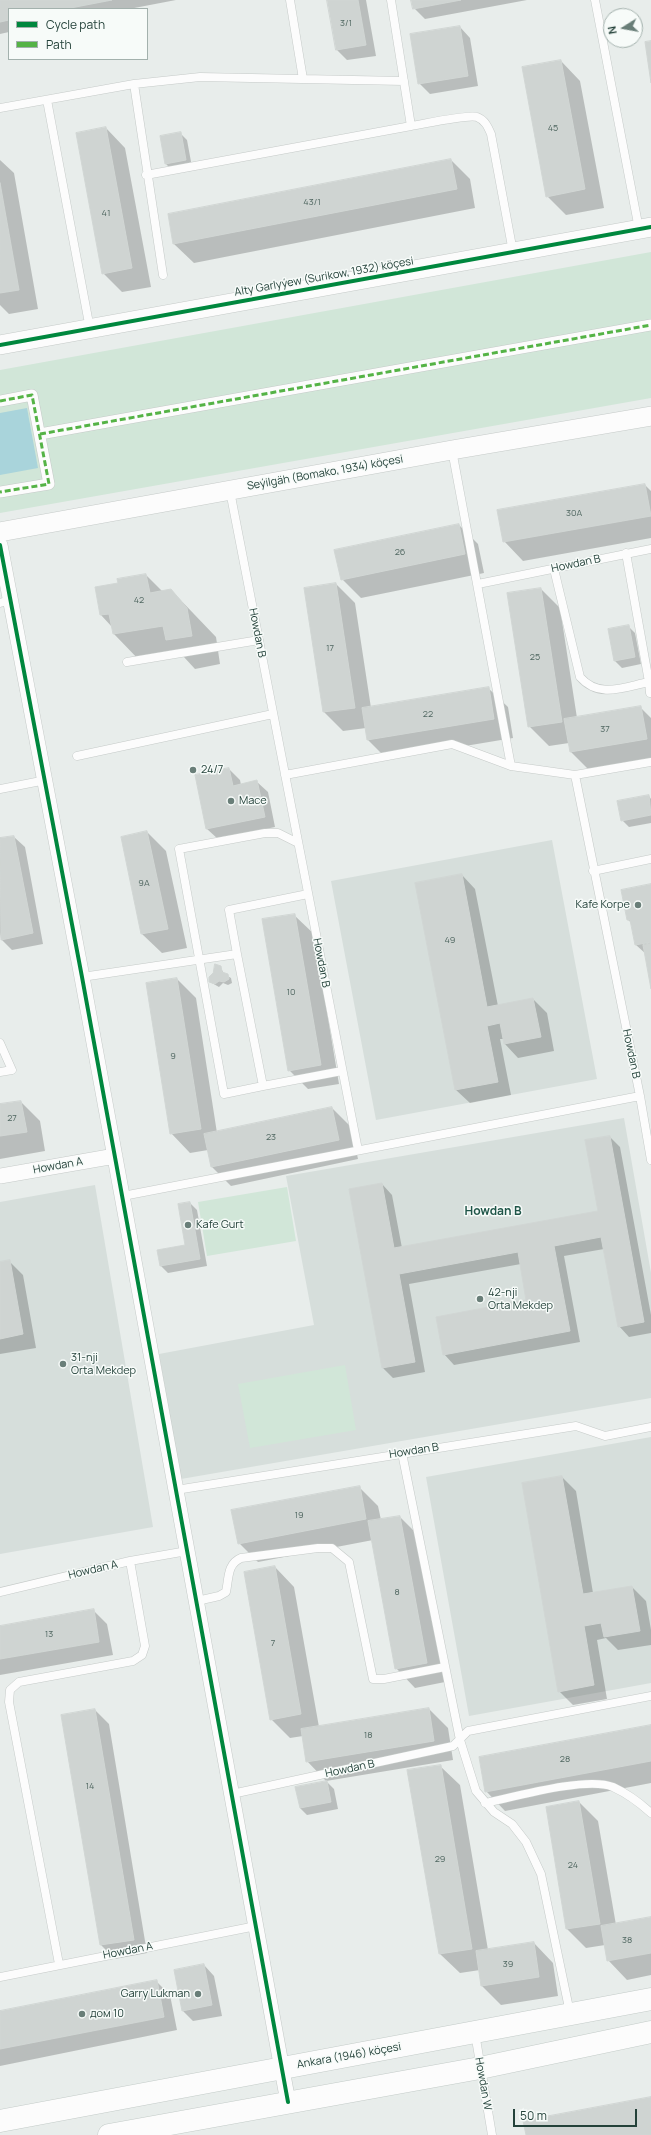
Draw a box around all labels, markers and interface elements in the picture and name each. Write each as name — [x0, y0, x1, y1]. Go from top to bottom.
legend — [8, 8, 148, 60]
north arrow — [603, 8, 643, 48]
text: Cycle path — [46, 16, 105, 33]
house number: 3/1 — [340, 18, 352, 28]
text: N — [604, 25, 620, 36]
text: Path — [46, 36, 72, 53]
house number: 45 — [548, 123, 558, 133]
house number: 43/1 — [303, 197, 321, 207]
house number: 41 — [102, 208, 110, 218]
street label: Alty Garlyýew (Surikow, 1932) köçesi — [233, 255, 415, 299]
street label: Seýilgäh (Bomako, 1934) köçesi — [246, 453, 404, 493]
house number: 30A — [566, 508, 582, 518]
house number: 26 — [395, 547, 405, 557]
street label: Howdan B — [550, 552, 602, 576]
house number: 42 — [134, 595, 144, 605]
street label: Howdan B — [246, 607, 268, 659]
house number: 17 — [326, 643, 334, 653]
house number: 25 — [530, 652, 540, 662]
house number: 22 — [423, 709, 433, 719]
house number: 37 — [600, 724, 610, 734]
place label: 24/7 — [201, 763, 223, 777]
marker: 24/7 — [188, 765, 198, 775]
place label: Mace — [239, 794, 267, 808]
marker: Mace — [226, 796, 236, 806]
house number: 9A — [138, 878, 150, 888]
place label: Kafe Korpe — [576, 898, 630, 912]
marker: Kafe Korpe — [633, 900, 643, 910]
house number: 49 — [445, 935, 455, 945]
street label: Howdan B — [310, 937, 332, 989]
house number: 10 — [287, 987, 295, 997]
street label: Howdan B — [619, 1028, 643, 1080]
house number: 9 — [170, 1051, 176, 1061]
house number: 27 — [7, 1113, 17, 1123]
house number: 23 — [266, 1132, 276, 1142]
street label: Howdan A — [32, 1155, 84, 1177]
district label: Howdan B — [464, 1205, 522, 1219]
place label: Kafe Gurt — [196, 1218, 244, 1232]
marker: Kafe Gurt — [183, 1220, 193, 1230]
place label: 42-nji Orta Mekdep — [488, 1286, 553, 1312]
marker: 42-nji Orta Mekdep — [475, 1294, 485, 1304]
place label: 31-nji Orta Mekdep — [71, 1351, 136, 1377]
marker: 31-nji Orta Mekdep — [58, 1359, 68, 1369]
street label: Howdan B — [388, 1441, 440, 1461]
house number: 19 — [294, 1510, 304, 1520]
street label: Howdan A — [67, 1558, 119, 1582]
house number: 8 — [394, 1587, 400, 1597]
house number: 13 — [45, 1629, 53, 1639]
house number: 7 — [271, 1638, 275, 1648]
house number: 18 — [364, 1730, 372, 1740]
house number: 28 — [560, 1754, 570, 1764]
street label: Howdan B — [324, 1757, 376, 1781]
house number: 14 — [86, 1781, 94, 1791]
house number: 29 — [435, 1854, 445, 1864]
house number: 24 — [568, 1860, 578, 1870]
house number: 38 — [622, 1935, 632, 1945]
street label: Howdan A — [102, 1940, 154, 1962]
house number: 39 — [503, 1959, 513, 1969]
place label: Garry Lukman — [121, 1987, 190, 2001]
marker: Garry Lukman — [193, 1989, 203, 1999]
place label: дом 10 — [90, 2007, 124, 2021]
marker: дом 10 — [77, 2009, 87, 2019]
street label: Ankara (1946) köçesi — [296, 2040, 402, 2072]
street label: Howdan W — [472, 2056, 494, 2112]
scale bar — [515, 2101, 639, 2127]
text: 50 m — [520, 2107, 547, 2124]

